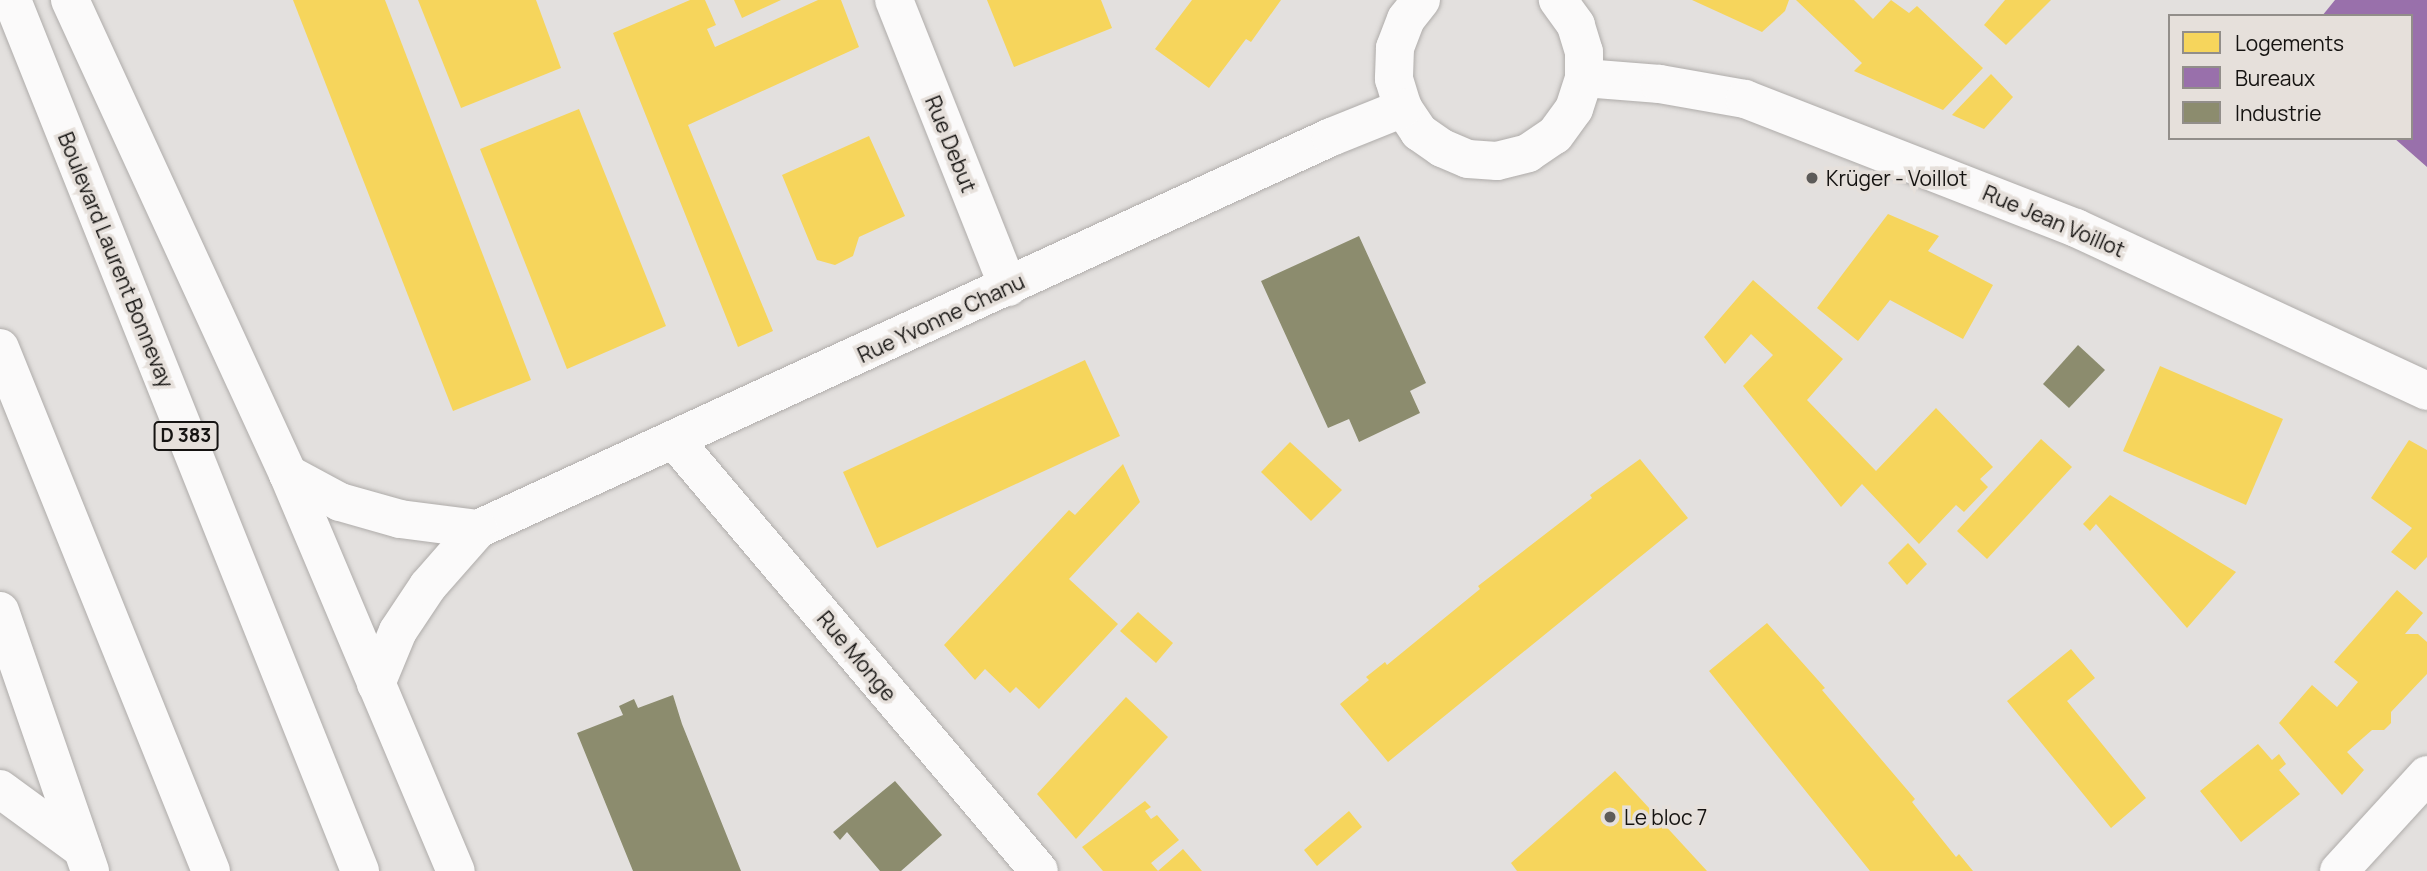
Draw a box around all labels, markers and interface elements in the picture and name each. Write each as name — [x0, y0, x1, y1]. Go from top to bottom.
legend — [2168, 14, 2413, 140]
text: Logements — [2235, 29, 2344, 57]
text: Bureaux — [2235, 64, 2315, 92]
street label: Rue Debut — [920, 92, 982, 196]
text: Industrie — [2235, 99, 2321, 127]
street label: Boulevard Laurent Bonnevay — [53, 128, 179, 392]
place label: Krüger - Voillot — [1826, 165, 1967, 191]
marker: Krüger - Voillot — [1804, 170, 1820, 186]
street label: Rue Jean Voillot — [1979, 180, 2129, 262]
street label: Rue Yvonne Chanu — [854, 268, 1028, 368]
road number: D 383 — [153, 420, 219, 452]
street label: Rue Monge — [812, 606, 902, 706]
place label: Le bloc 7 — [1624, 804, 1707, 830]
marker: Le bloc 7 — [1602, 809, 1618, 825]

